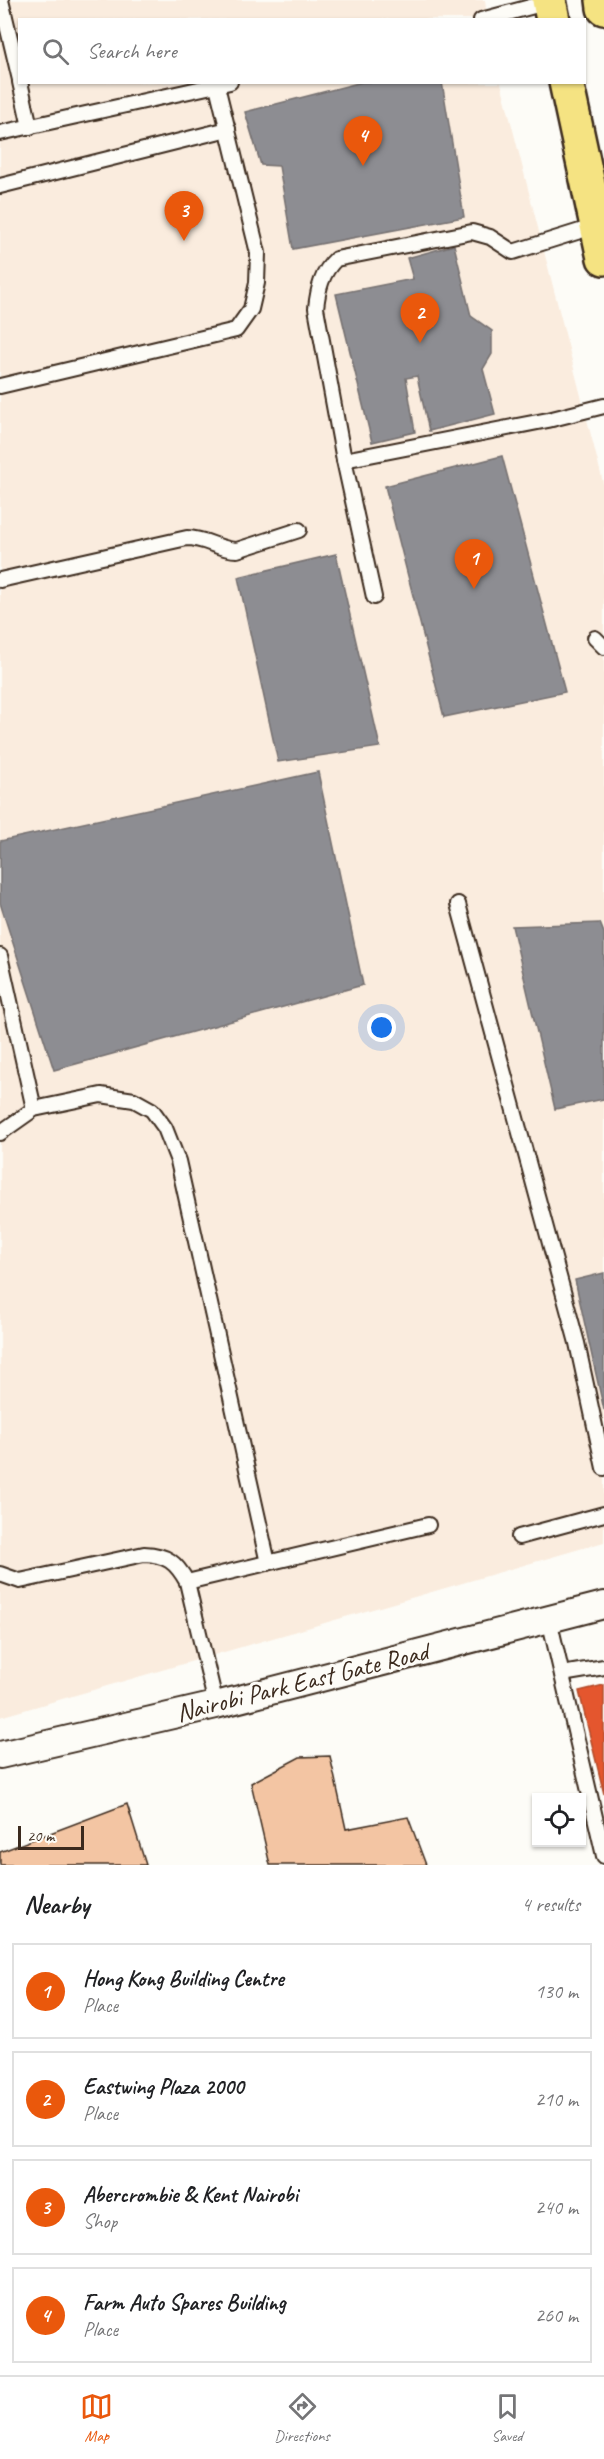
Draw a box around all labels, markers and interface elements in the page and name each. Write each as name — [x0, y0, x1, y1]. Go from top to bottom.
search box — [18, 18, 586, 84]
icon: search — [39, 35, 72, 68]
text: Search here — [87, 37, 177, 65]
pin: 4 — [344, 116, 382, 166]
pin: 3 — [164, 192, 204, 241]
pin: 2 — [400, 294, 440, 343]
pin: 1 — [454, 540, 494, 589]
your location — [367, 1013, 396, 1042]
street label: Nairobi Park East Gate Road — [173, 1634, 435, 1729]
map controls — [532, 1793, 586, 1847]
button: locate — [532, 1793, 586, 1847]
scale bar — [18, 1823, 84, 1850]
text: 20 m — [27, 1826, 54, 1846]
text: Nearby — [24, 1888, 89, 1921]
text: 4 results — [521, 1892, 580, 1917]
text: Hong Kong Building Centre — [83, 1965, 284, 1993]
text: 1 — [41, 1979, 50, 2004]
text: 130 m — [535, 1979, 578, 2004]
text: Place — [83, 1993, 118, 2018]
text: Eastwing Plaza 2000 — [83, 2073, 244, 2101]
text: 2 — [41, 2087, 50, 2112]
text: 210 m — [535, 2087, 578, 2112]
text: Place — [83, 2101, 118, 2126]
text: Abercrombie & Kent Nairobi — [83, 2181, 298, 2209]
text: 3 — [41, 2195, 50, 2220]
text: 240 m — [535, 2195, 578, 2220]
text: Shop — [83, 2209, 117, 2234]
text: Farm Auto Spares Building — [83, 2289, 286, 2317]
text: 4 — [41, 2303, 50, 2328]
text: 260 m — [535, 2303, 578, 2328]
text: Place — [83, 2317, 118, 2342]
tab: Map — [80, 2390, 113, 2446]
tab: Directions — [274, 2390, 330, 2446]
tab: Saved — [491, 2390, 524, 2446]

